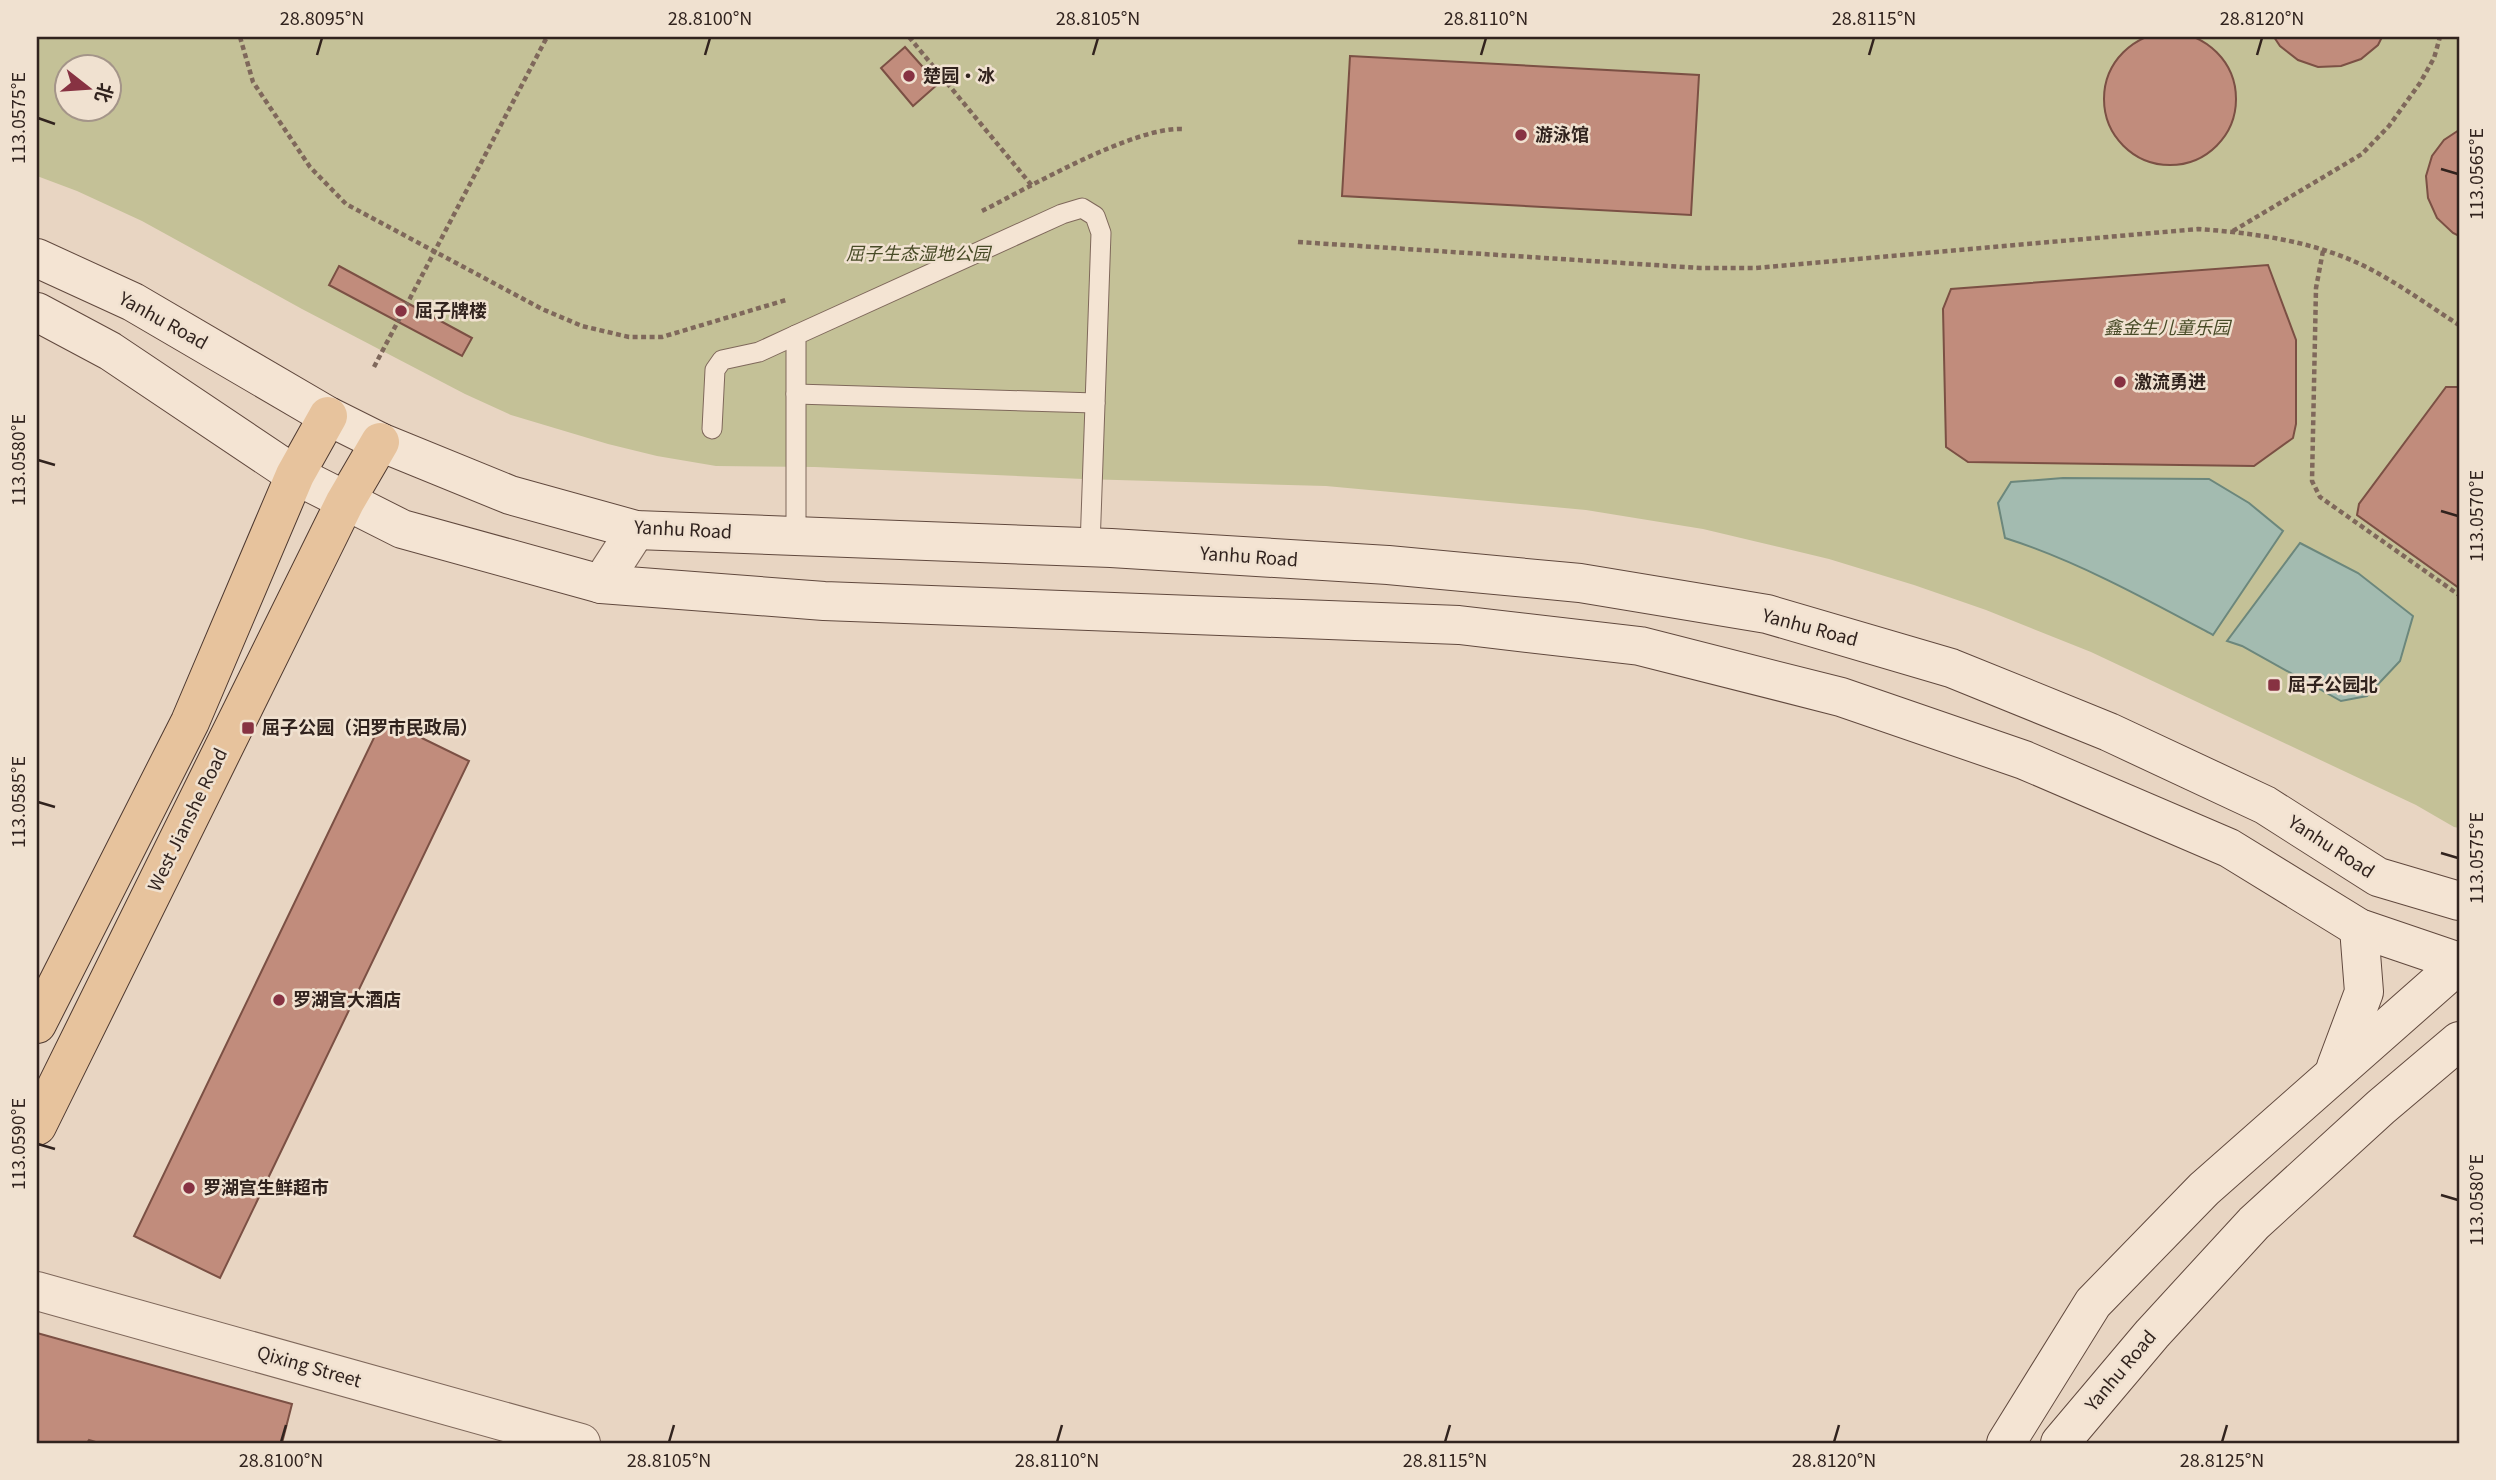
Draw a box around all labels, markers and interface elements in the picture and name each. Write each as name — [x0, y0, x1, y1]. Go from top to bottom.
text: 28.8095°N — [280, 4, 364, 30]
text: 28.8100°N — [668, 4, 752, 30]
text: 28.8105°N — [1056, 4, 1140, 30]
text: 28.8110°N — [1444, 4, 1528, 30]
text: 28.8115°N — [1832, 4, 1916, 30]
text: 28.8120°N — [2220, 4, 2304, 30]
north arrow — [52, 52, 122, 122]
place label: 楚园·冰 — [923, 61, 995, 87]
marker: 楚园·冰 — [901, 68, 917, 84]
text: 113.0575°E — [4, 72, 30, 164]
text: 北 — [90, 80, 121, 106]
place label: 游泳馆 — [1535, 120, 1589, 146]
marker: 游泳馆 — [1513, 127, 1529, 143]
text: 113.0565°E — [2462, 128, 2488, 220]
park label: 屈子生态湿地公园 — [846, 239, 993, 265]
street label: Yanhu Road — [114, 284, 213, 354]
place label: 屈子牌楼 — [415, 296, 487, 322]
marker: 屈子牌楼 — [393, 303, 409, 319]
park label: 鑫金生儿童乐园 — [2104, 313, 2233, 339]
place label: 激流勇进 — [2134, 367, 2206, 393]
marker: 激流勇进 — [2112, 374, 2128, 390]
text: 113.0580°E — [4, 414, 30, 506]
text: 113.0570°E — [2462, 470, 2488, 562]
street label: Yanhu Road — [632, 512, 733, 544]
street label: Yanhu Road — [1198, 539, 1299, 571]
street label: Yanhu Road — [1759, 601, 1861, 651]
place label: 屈子公园北 — [2288, 670, 2378, 696]
marker: 屈子公园北 — [2266, 677, 2282, 693]
place label: 屈子公园（汨罗市民政局） — [262, 713, 478, 739]
marker: 屈子公园（汨罗市民政局） — [240, 720, 256, 736]
street label: West Jianshe Road — [140, 743, 232, 895]
text: 113.0585°E — [4, 756, 30, 848]
street label: Yanhu Road — [2283, 807, 2380, 883]
text: 113.0575°E — [2462, 812, 2488, 904]
place label: 罗湖宫大酒店 — [293, 985, 401, 1011]
marker: 罗湖宫大酒店 — [271, 992, 287, 1008]
text: 113.0590°E — [4, 1098, 30, 1190]
text: 113.0580°E — [2462, 1154, 2488, 1246]
place label: 罗湖宫生鲜超市 — [203, 1173, 329, 1199]
marker: 罗湖宫生鲜超市 — [181, 1180, 197, 1196]
street label: Yanhu Road — [2077, 1324, 2161, 1416]
street label: Qixing Street — [254, 1338, 365, 1392]
text: 28.8100°N — [239, 1446, 323, 1472]
text: 28.8105°N — [627, 1446, 711, 1472]
text: 28.8110°N — [1015, 1446, 1099, 1472]
text: 28.8115°N — [1403, 1446, 1487, 1472]
text: 28.8120°N — [1792, 1446, 1876, 1472]
text: 28.8125°N — [2180, 1446, 2264, 1472]

